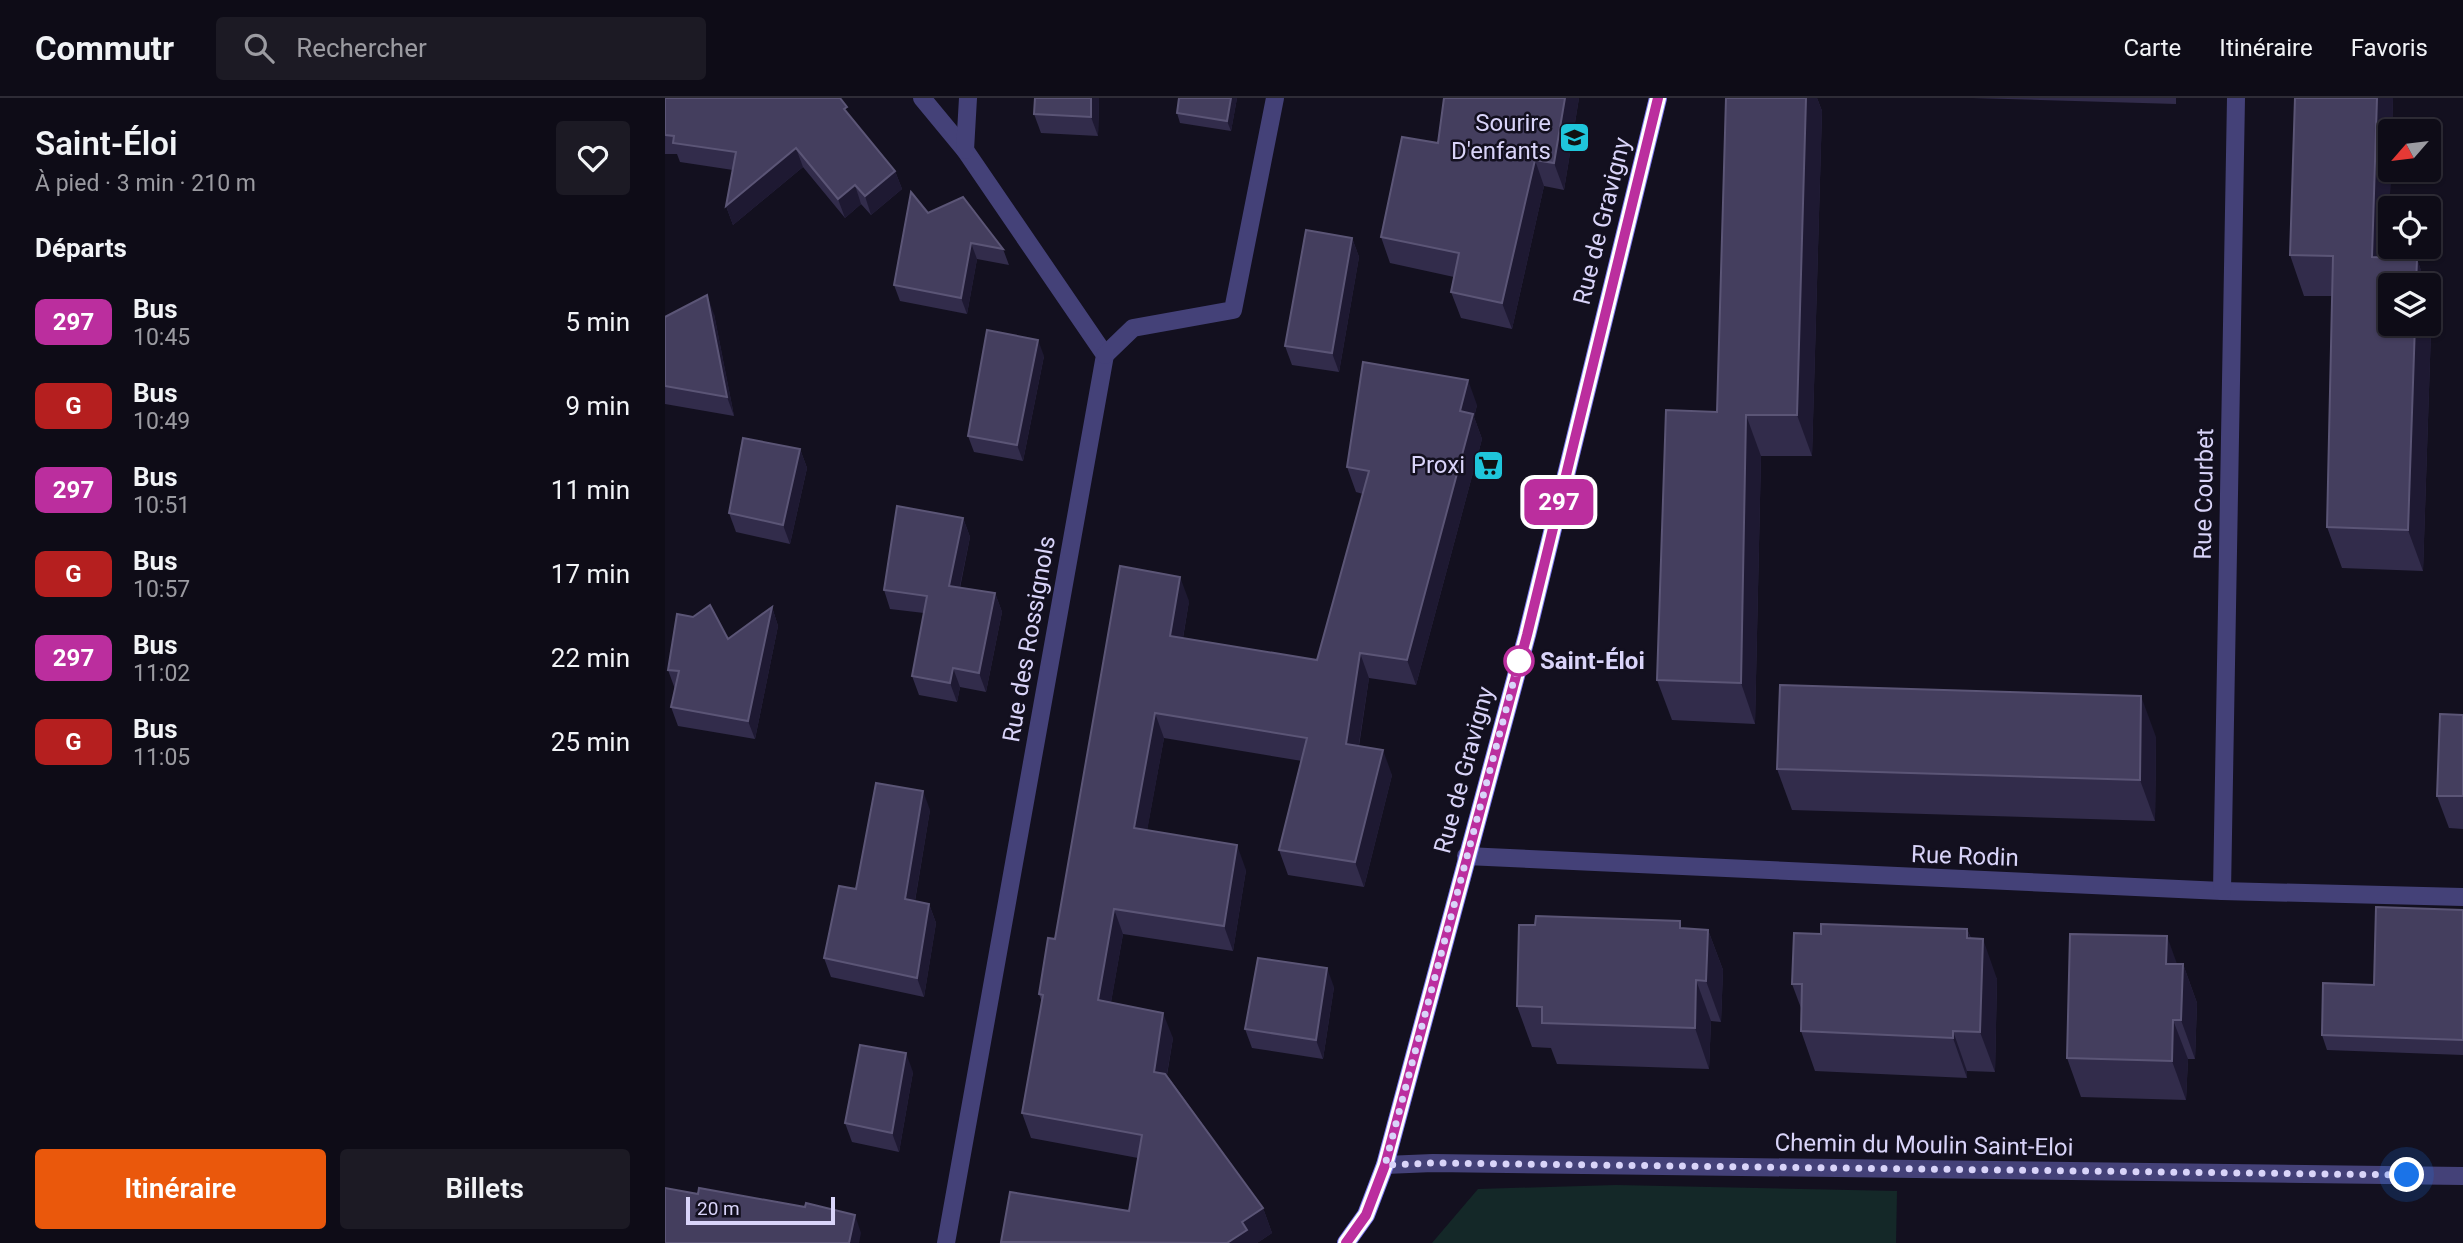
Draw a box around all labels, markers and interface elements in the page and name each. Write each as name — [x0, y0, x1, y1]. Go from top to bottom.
search box — [216, 17, 706, 80]
text: Commutr — [35, 29, 174, 68]
icon: search — [240, 29, 278, 67]
text: Rechercher — [296, 33, 427, 63]
text: Carte — [2123, 34, 2181, 62]
text: Itinéraire — [2219, 34, 2313, 62]
text: Favoris — [2351, 34, 2428, 62]
place label: Sourire D'enfants — [1451, 109, 1551, 165]
north arrow — [2378, 119, 2441, 182]
map controls — [2378, 119, 2441, 336]
school or university icon: Sourire D'enfants — [1557, 120, 1591, 154]
button: heart — [556, 121, 630, 195]
text: Saint-Éloi — [35, 124, 178, 163]
street label: Rue de Gravigny — [1568, 134, 1636, 308]
text: À pied · 3 min · 210 m — [35, 170, 256, 197]
button: locate — [2378, 196, 2441, 259]
text: Départs — [35, 233, 127, 263]
button: layers — [2378, 273, 2441, 336]
text: Bus — [133, 294, 178, 324]
text: 5 min — [565, 307, 630, 337]
text: 297 — [53, 308, 94, 336]
text: 10:45 — [133, 324, 190, 351]
text: Bus — [133, 378, 178, 408]
text: 9 min — [565, 391, 630, 421]
text: G — [65, 392, 82, 420]
text: 10:49 — [133, 408, 190, 435]
street label: Rue Courbet — [2189, 428, 2219, 560]
supermarket icon: Proxi — [1471, 448, 1505, 482]
place label: Proxi — [1411, 451, 1465, 479]
text: Bus — [133, 462, 178, 492]
text: 11 min — [551, 475, 630, 505]
text: 297 — [53, 476, 94, 504]
line badge: 297 — [1519, 479, 1599, 525]
text: 297 — [1538, 488, 1580, 516]
text: 10:51 — [133, 492, 190, 519]
street label: Rue des Rossignols — [997, 534, 1061, 744]
text: Bus — [133, 546, 178, 576]
text: 17 min — [551, 559, 630, 589]
text: G — [65, 560, 82, 588]
text: 10:57 — [133, 576, 190, 603]
text: Bus — [133, 630, 178, 660]
text: 22 min — [551, 643, 630, 673]
text: 297 — [53, 644, 94, 672]
marker: Saint-Éloi — [1504, 646, 1534, 676]
place label: Saint-Éloi — [1540, 647, 1645, 675]
text: 11:02 — [133, 660, 190, 687]
street label: Rue de Gravigny — [1428, 683, 1500, 856]
text: Bus — [133, 714, 178, 744]
text: 25 min — [551, 727, 630, 757]
text: G — [65, 728, 82, 756]
text: 11:05 — [133, 744, 190, 771]
street label: Rue Rodin — [1911, 840, 2019, 872]
street label: Chemin du Moulin Saint-Eloi — [1774, 1128, 2074, 1162]
button: Itinéraire — [35, 1149, 326, 1229]
button: Billets — [340, 1149, 630, 1229]
your location — [2389, 1157, 2424, 1192]
scale bar — [686, 1194, 835, 1226]
text: 20 m — [697, 1197, 740, 1220]

